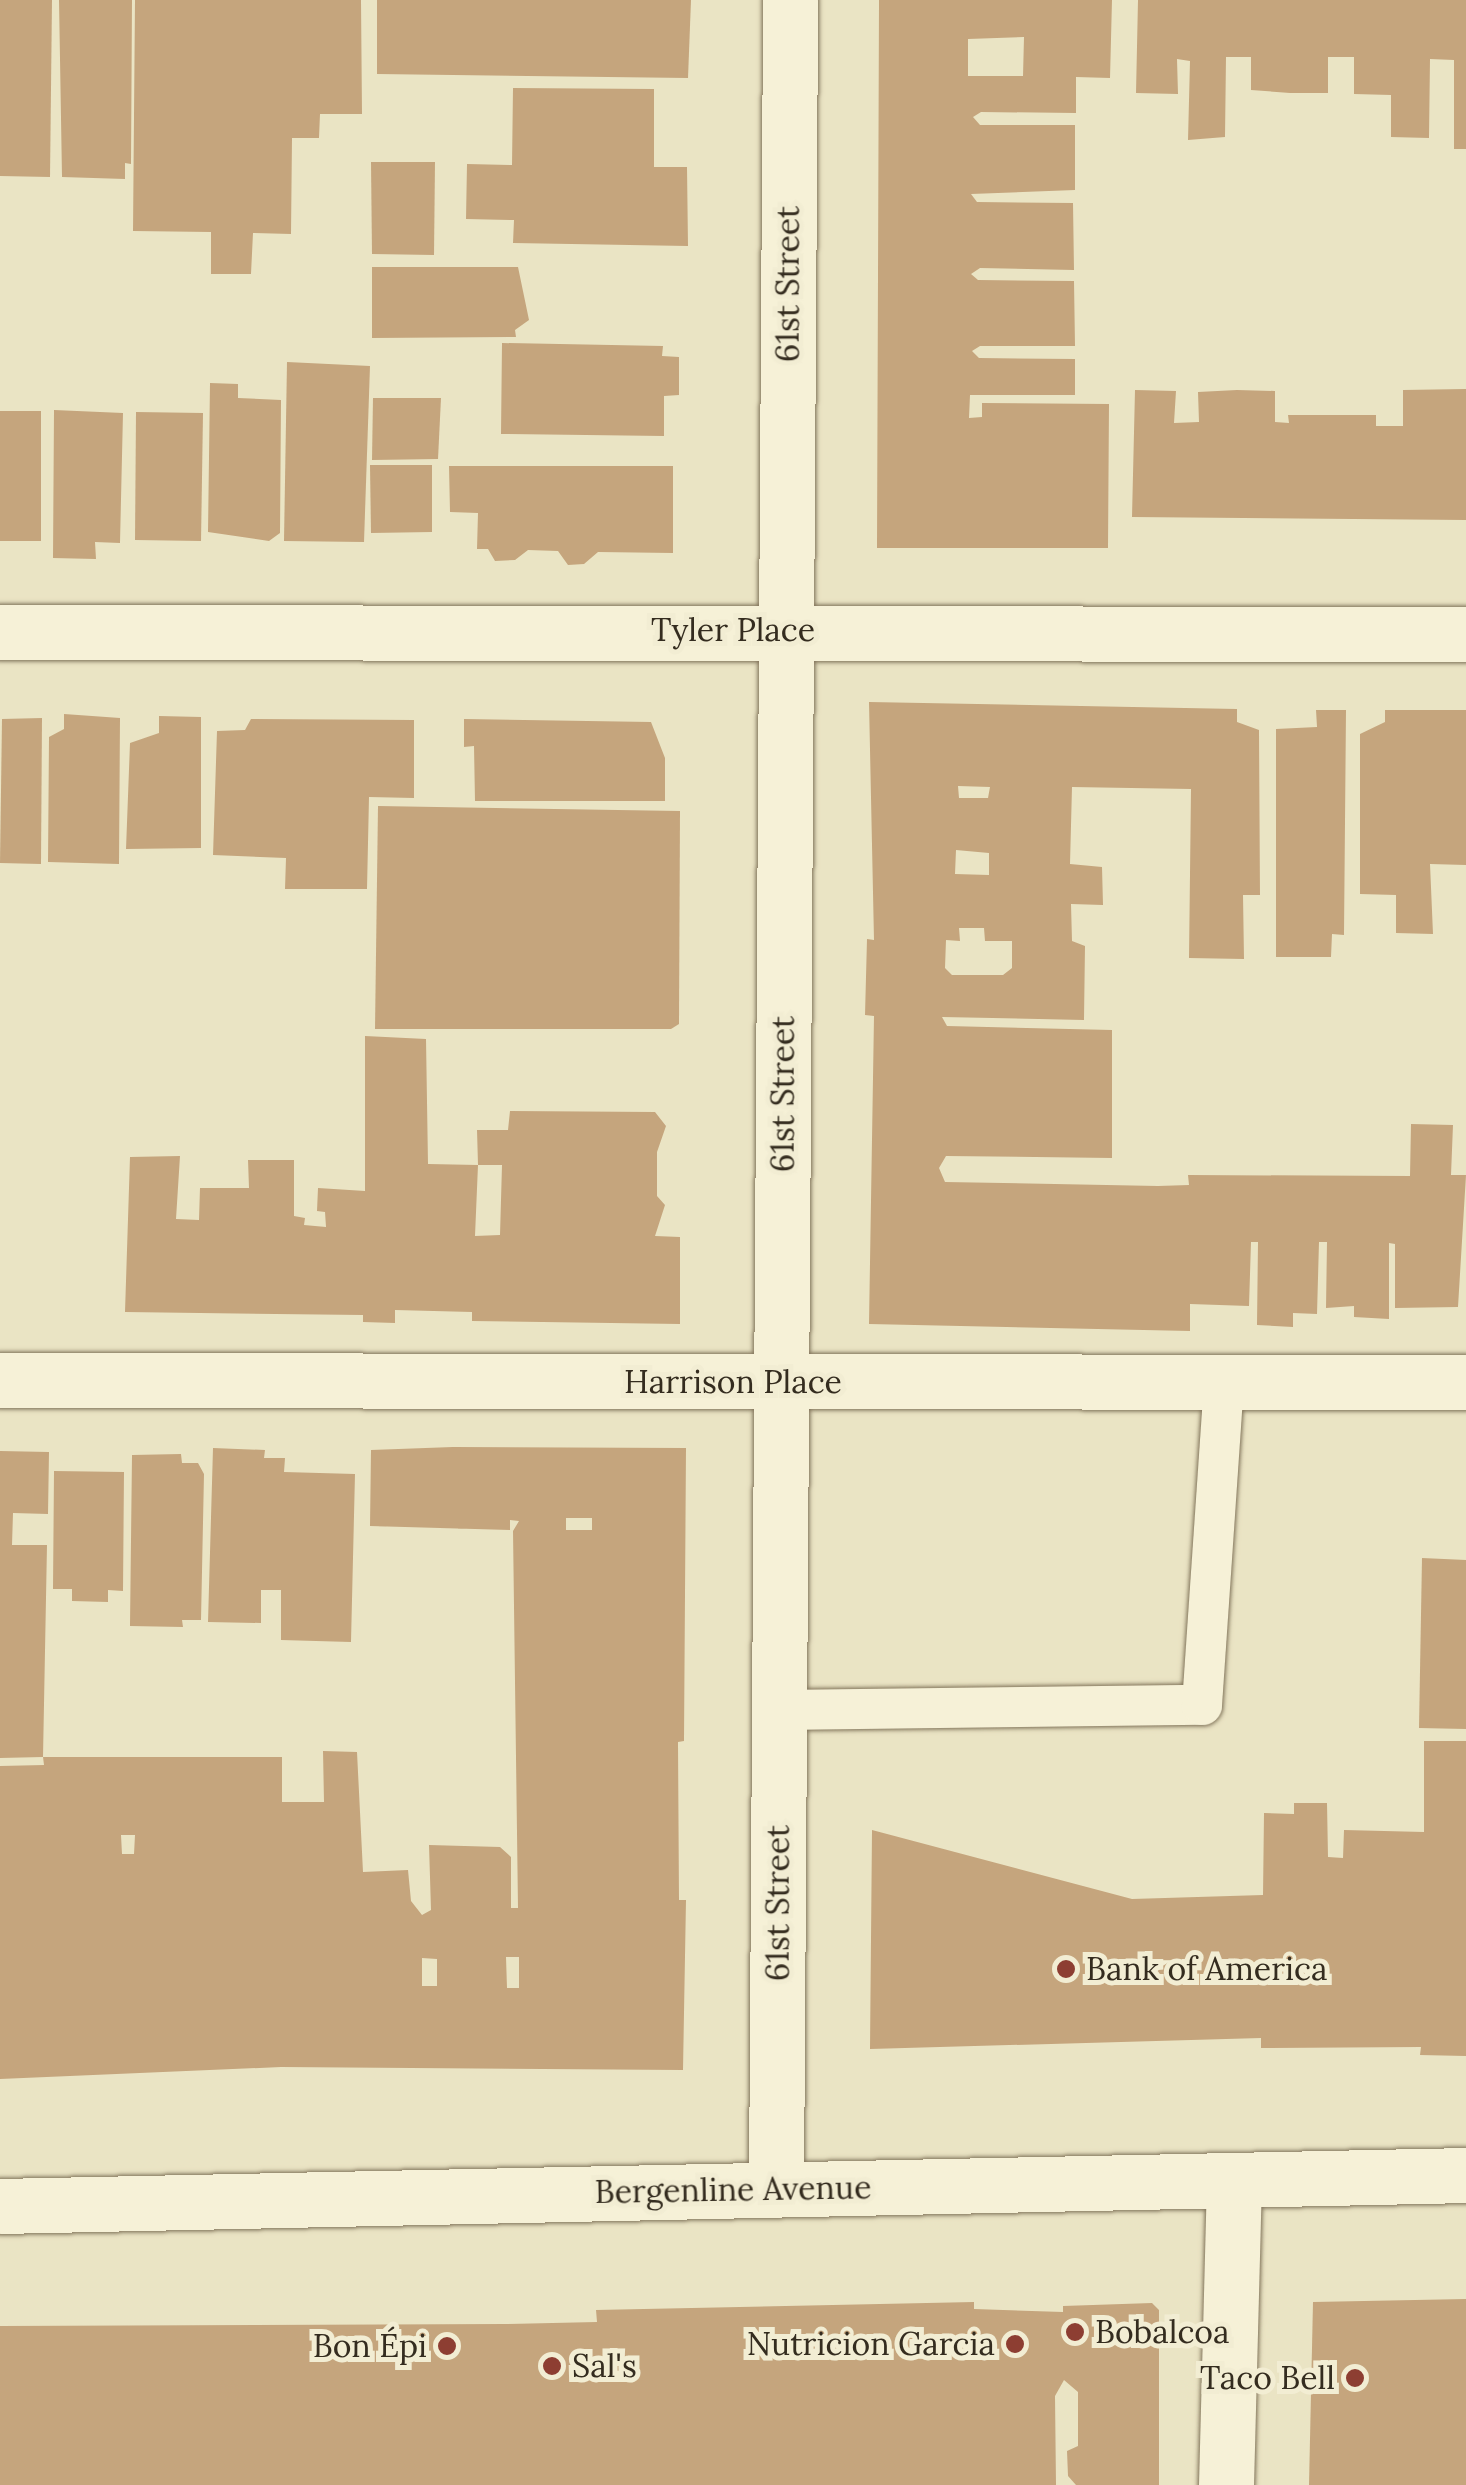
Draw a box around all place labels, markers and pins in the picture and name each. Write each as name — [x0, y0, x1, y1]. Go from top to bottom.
place label: Bank of America — [1086, 1950, 1328, 1988]
marker: Bank of America — [1055, 1958, 1077, 1980]
place label: Bobalcoa — [1095, 2313, 1230, 2351]
marker: Bobalcoa — [1064, 2321, 1086, 2343]
place label: Nutricion Garcia — [747, 2325, 995, 2363]
place label: Bon Épi — [313, 2327, 427, 2365]
marker: Nutricion Garcia — [1004, 2333, 1026, 2355]
marker: Bon Épi — [436, 2335, 458, 2357]
place label: Sal's — [572, 2347, 637, 2385]
marker: Sal's — [541, 2355, 563, 2377]
place label: Taco Bell — [1200, 2359, 1335, 2397]
marker: Taco Bell — [1344, 2367, 1366, 2389]

